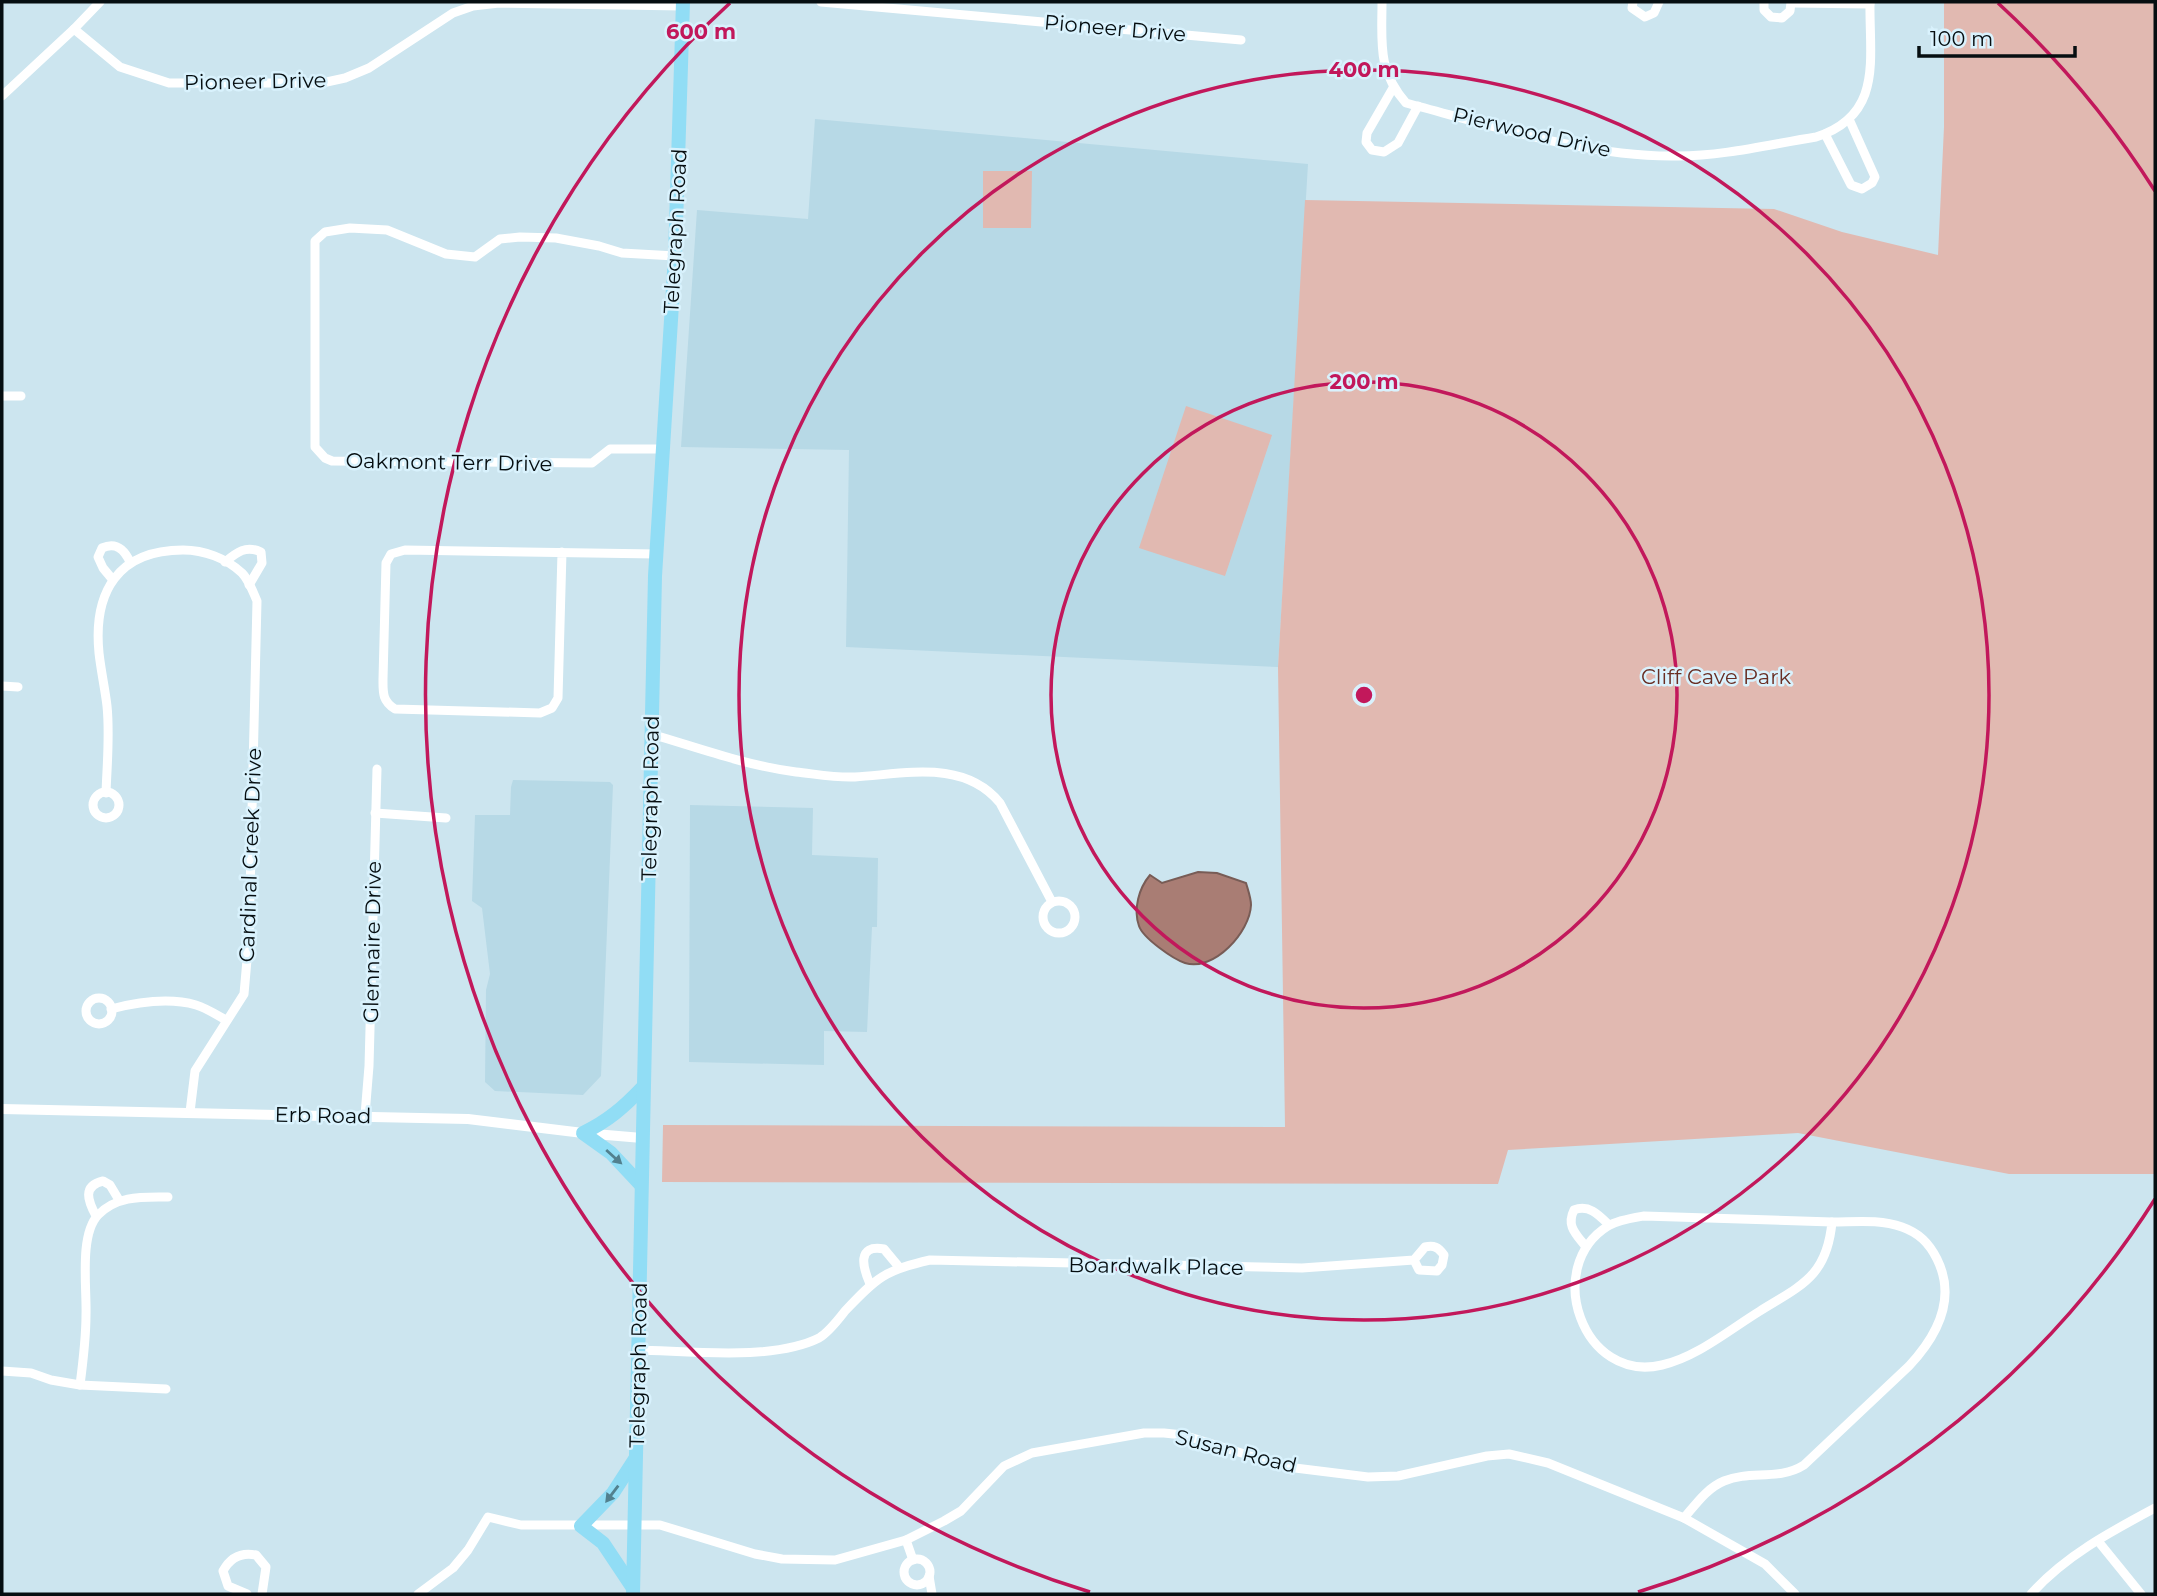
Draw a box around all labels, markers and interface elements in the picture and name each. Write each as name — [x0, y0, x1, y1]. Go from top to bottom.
street label: Pioneer Drive — [1043, 9, 1187, 47]
scale bar — [1919, 14, 2075, 58]
text: 600 m — [666, 19, 736, 44]
text: 100 m — [1930, 26, 1993, 51]
text: 400 m — [1329, 57, 1399, 82]
street label: Pioneer Drive — [184, 67, 326, 95]
street label: Pierwood Drive — [1451, 102, 1613, 162]
street label: Telegraph Road — [658, 148, 692, 314]
text: 200 m — [1330, 369, 1398, 394]
street label: Oakmont Terr Drive — [345, 448, 553, 476]
park label: Cliff Cave Park — [1641, 664, 1791, 689]
centre of rings — [1352, 683, 1376, 707]
street label: Telegraph Road — [636, 715, 664, 881]
street label: Cardinal Creek Drive — [234, 747, 266, 963]
street label: Glennaire Drive — [358, 861, 386, 1023]
street label: Erb Road — [274, 1102, 372, 1128]
one-way arrow — [605, 1149, 623, 1165]
street label: Boardwalk Place — [1068, 1252, 1244, 1280]
street label: Telegraph Road — [624, 1282, 652, 1448]
street label: Susan Road — [1173, 1424, 1299, 1478]
one-way arrow — [605, 1485, 619, 1503]

